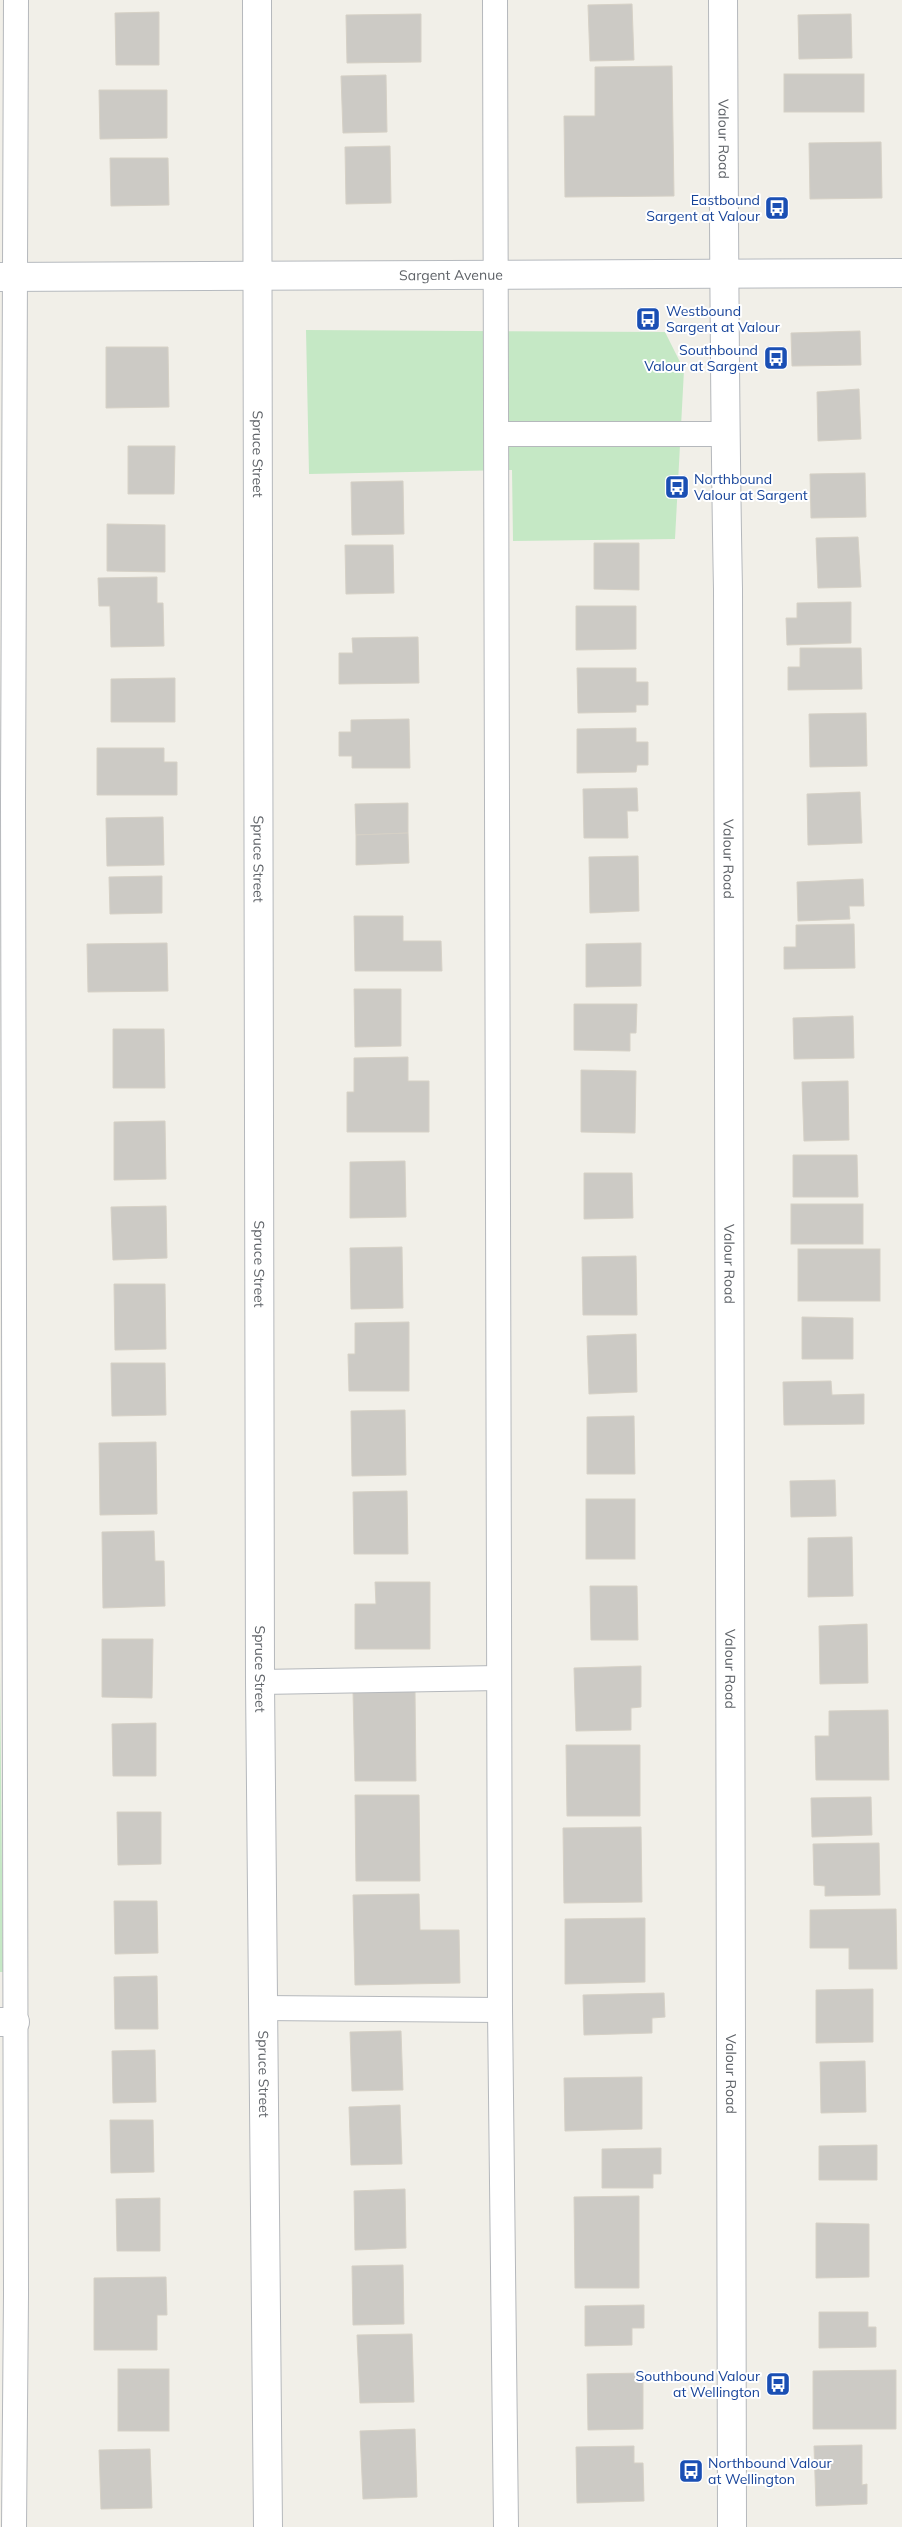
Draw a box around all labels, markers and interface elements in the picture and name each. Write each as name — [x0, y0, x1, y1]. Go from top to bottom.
street label: Valour Road — [714, 99, 733, 179]
place label: Eastbound Sargent at Valour — [646, 191, 761, 225]
bus stop icon: Eastbound Sargent at Valour — [764, 195, 790, 221]
street label: Sargent Avenue — [399, 266, 503, 284]
place label: Westbound Sargent at Valour — [666, 302, 781, 336]
bus stop icon: Westbound Sargent at Valour — [635, 306, 661, 332]
place label: Southbound Valour at Sargent — [644, 341, 758, 375]
bus stop icon: Southbound Valour at Sargent — [763, 345, 789, 371]
street label: Spruce Street — [249, 410, 267, 498]
place label: Northbound Valour at Sargent — [694, 470, 808, 504]
bus stop icon: Northbound Valour at Sargent — [664, 474, 690, 500]
street label: Spruce Street — [249, 815, 268, 903]
street label: Valour Road — [719, 819, 738, 899]
street label: Spruce Street — [250, 1220, 268, 1308]
street label: Valour Road — [720, 1224, 738, 1304]
street label: Spruce Street — [251, 1625, 269, 1713]
street label: Valour Road — [721, 1629, 739, 1709]
street label: Spruce Street — [254, 2030, 273, 2118]
street label: Valour Road — [722, 2034, 740, 2114]
place label: Southbound Valour at Wellington — [636, 2367, 761, 2401]
bus stop icon: Southbound Valour at Wellington — [765, 2371, 791, 2397]
place label: Northbound Valour at Wellington — [708, 2454, 833, 2488]
bus stop icon: Northbound Valour at Wellington — [678, 2458, 704, 2484]

